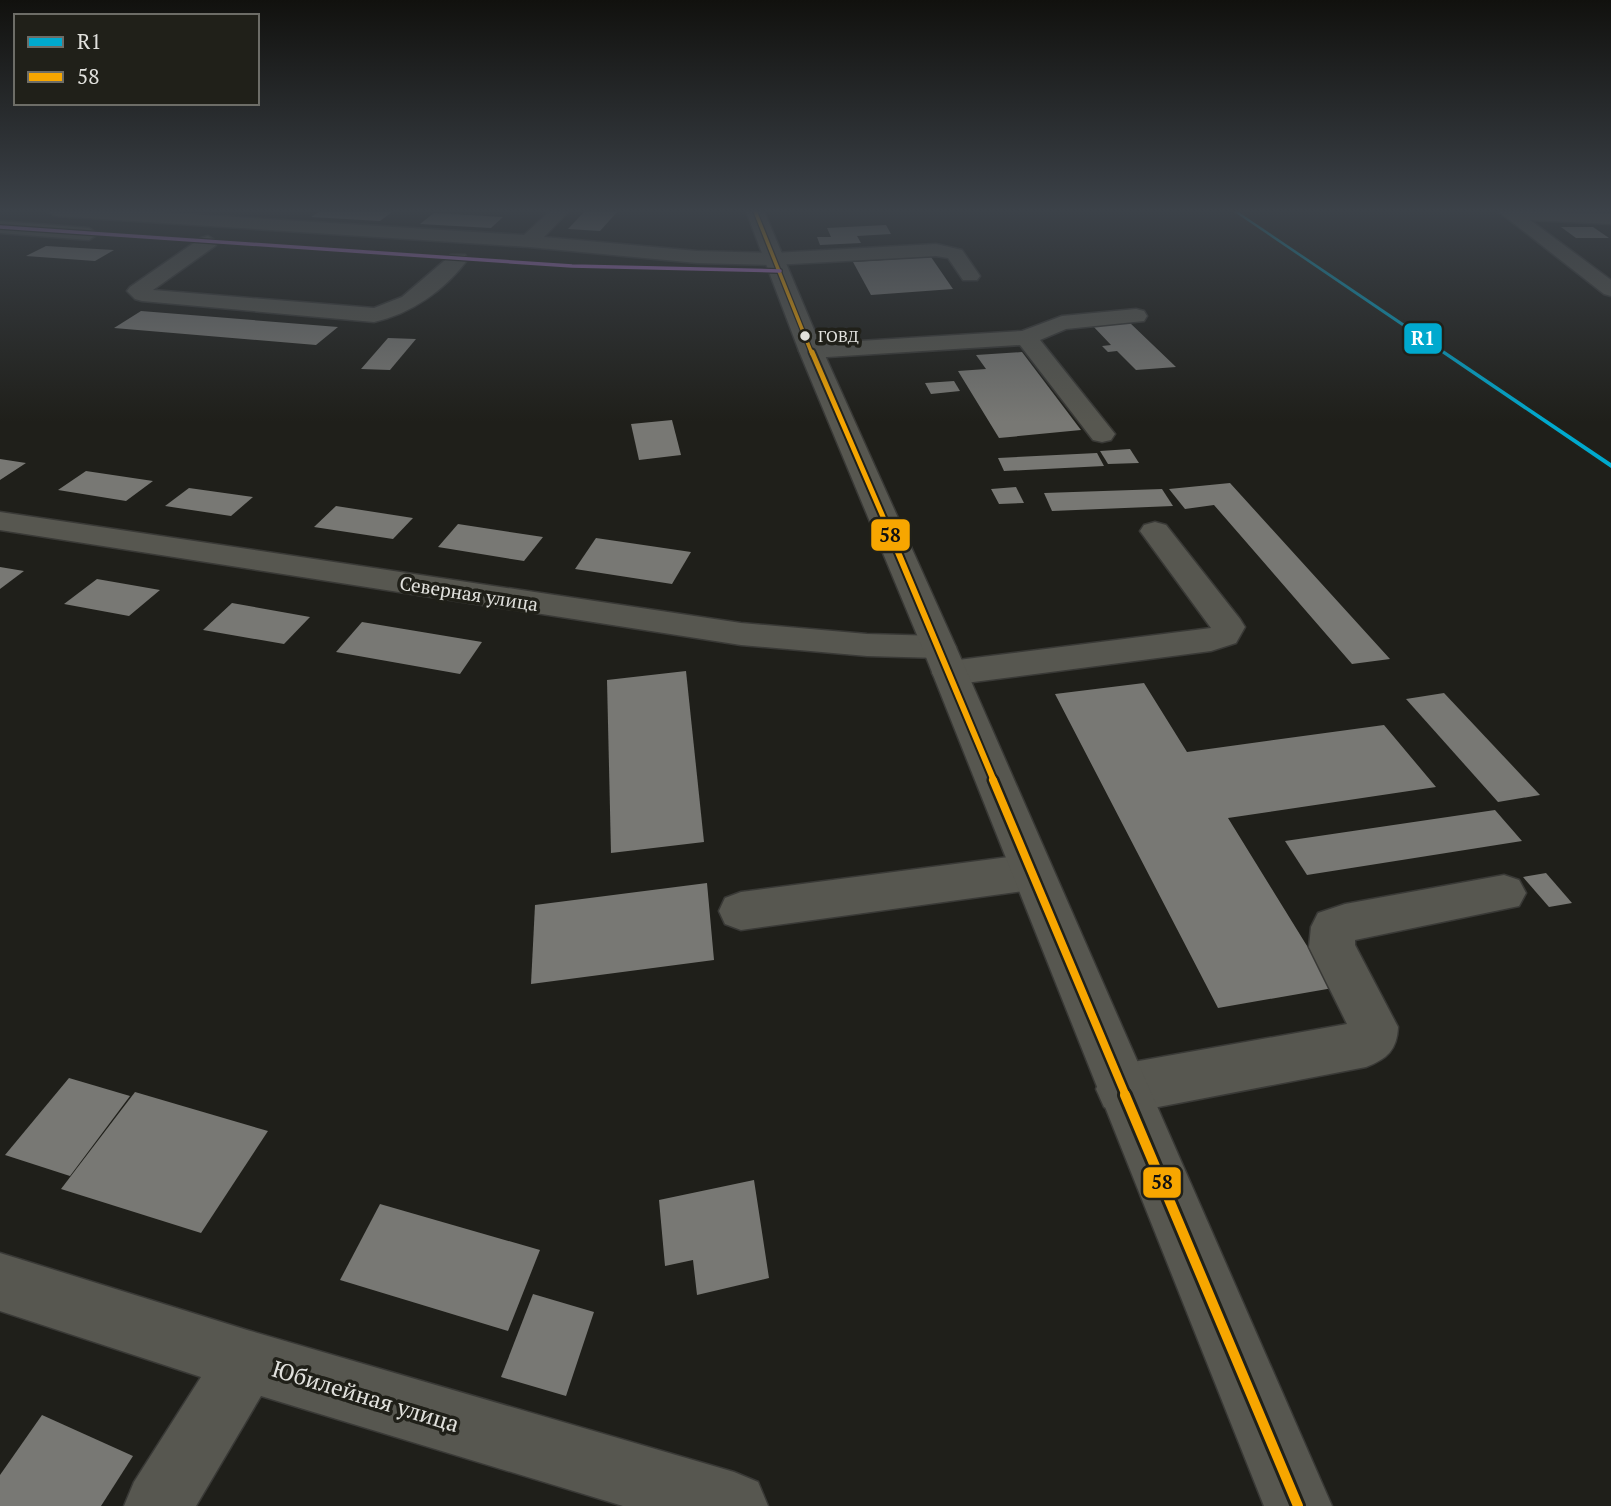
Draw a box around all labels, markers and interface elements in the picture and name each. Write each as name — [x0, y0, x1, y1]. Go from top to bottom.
legend — [14, 14, 259, 105]
text: R1 — [77, 27, 102, 55]
text: 58 — [77, 62, 99, 90]
line badge: R1 — [1403, 322, 1443, 355]
place label: ГОВД — [818, 325, 859, 347]
text: R1 — [1411, 325, 1435, 350]
marker: ГОВД — [798, 329, 812, 343]
line badge: 58 — [870, 518, 911, 552]
text: 58 — [879, 522, 901, 547]
street label: Северная улица — [398, 570, 540, 616]
line badge: 58 — [1142, 1166, 1182, 1199]
text: 58 — [1151, 1169, 1173, 1194]
street label: Юбилейная улица — [269, 1353, 464, 1439]

